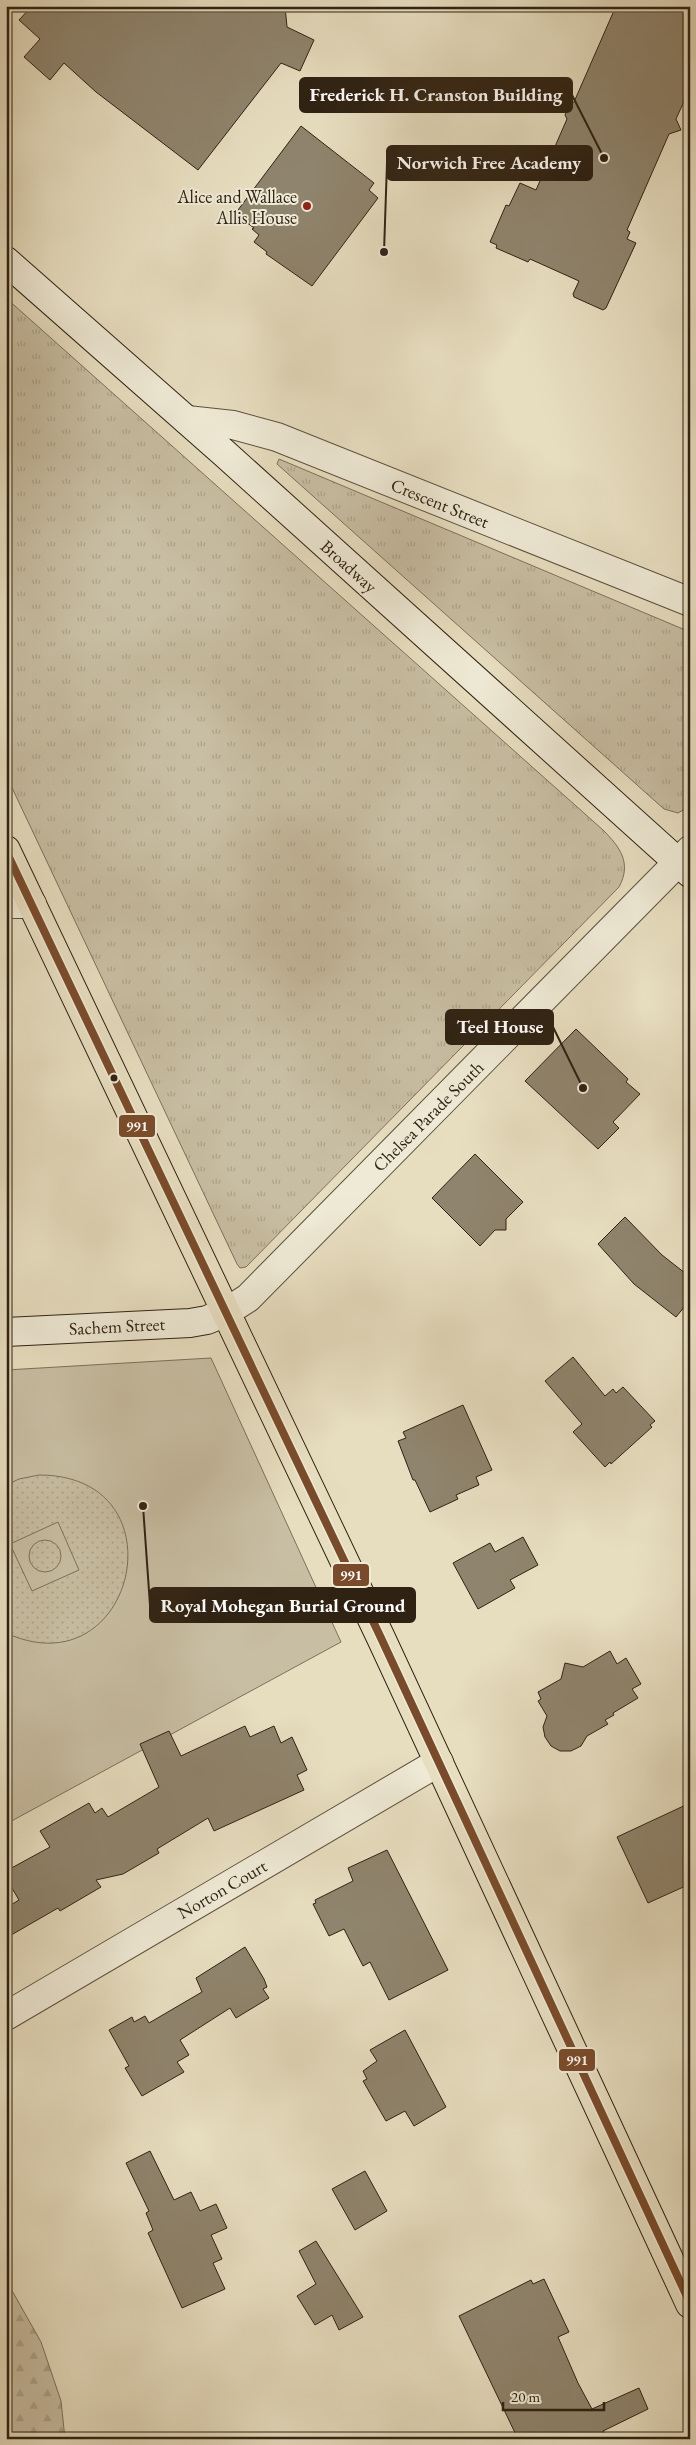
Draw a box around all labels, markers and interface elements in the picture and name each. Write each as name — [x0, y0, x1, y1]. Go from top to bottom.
callout: Frederick H. Cranston Building — [300, 78, 572, 112]
text: Frederick H. Cranston Building — [310, 82, 563, 107]
callout: Norwich Free Academy — [387, 146, 592, 180]
text: Norwich Free Academy — [397, 150, 582, 175]
place label: Alice and Wallace Allis House — [176, 185, 297, 229]
marker: Alice and Wallace Allis House — [301, 200, 313, 212]
street label: Crescent Street — [388, 473, 493, 533]
street label: Broadway — [316, 535, 382, 597]
callout: Teel House — [446, 1010, 553, 1044]
text: Teel House — [456, 1014, 544, 1039]
street label: Chelsea Parade South — [368, 1056, 488, 1176]
unlabelled marker — [109, 1073, 119, 1083]
line badge: 991 — [118, 1114, 156, 1138]
text: 991 — [126, 1117, 148, 1135]
street label: Sachem Street — [68, 1312, 166, 1340]
line badge: 991 — [332, 1563, 370, 1587]
text: 991 — [340, 1566, 362, 1584]
callout: Royal Mohegan Burial Ground — [150, 1588, 415, 1622]
text: Royal Mohegan Burial Ground — [161, 1593, 406, 1618]
street label: Norton Court — [173, 1854, 271, 1924]
line badge: 991 — [558, 2048, 596, 2072]
text: 991 — [566, 2051, 588, 2069]
scale bar — [503, 2380, 605, 2412]
text: 20 m — [511, 2387, 540, 2406]

